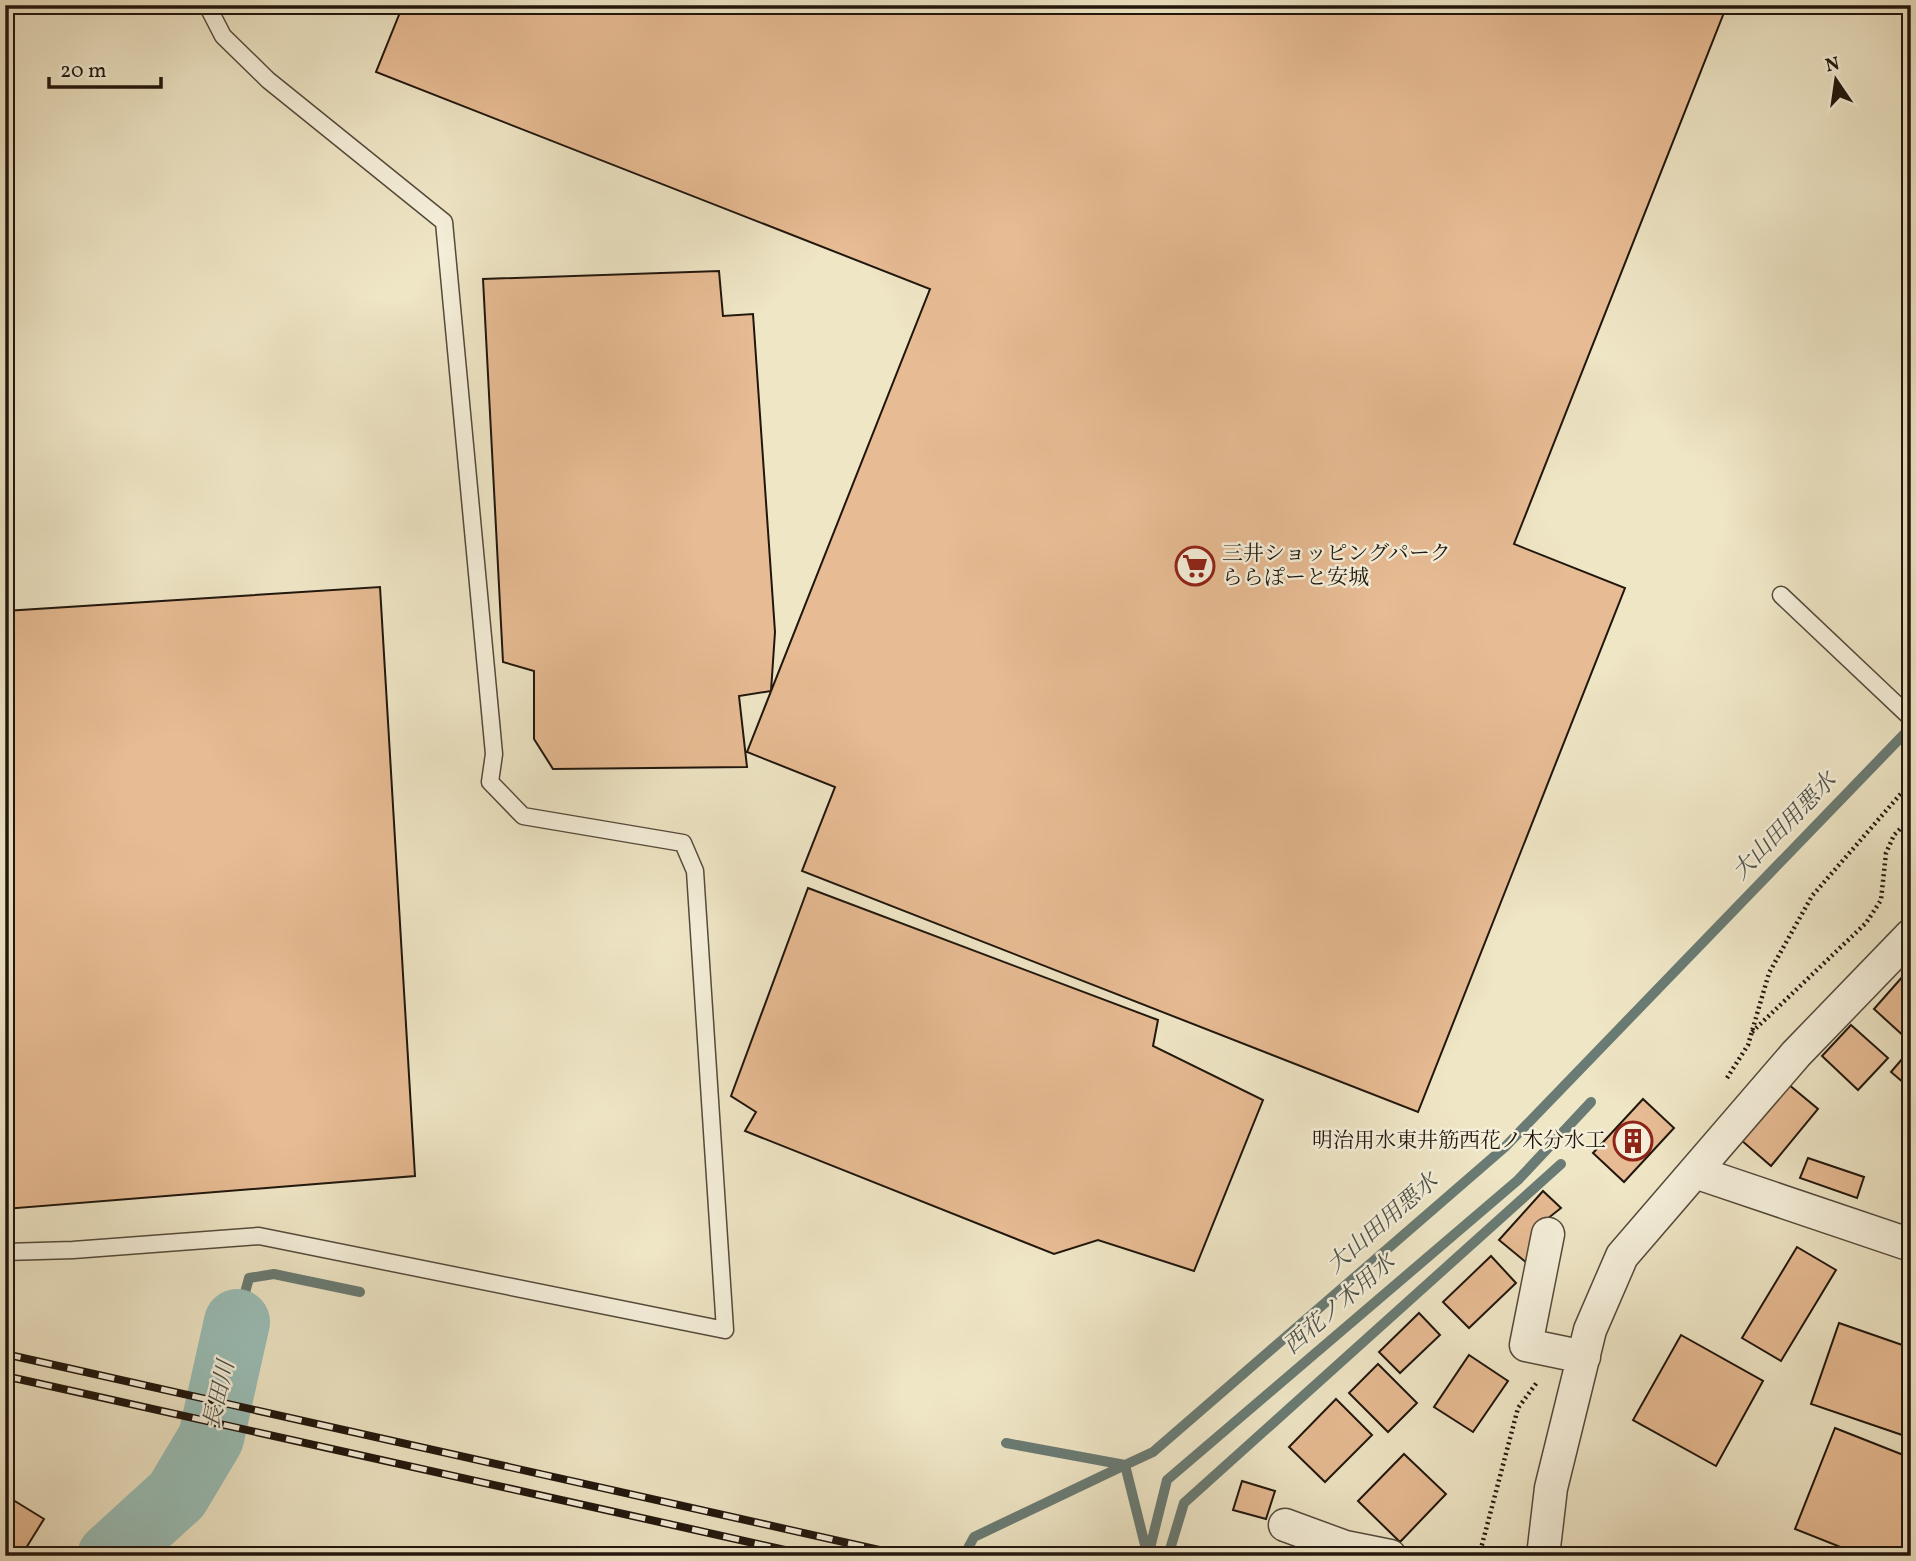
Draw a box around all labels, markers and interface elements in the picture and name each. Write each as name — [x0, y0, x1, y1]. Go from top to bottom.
scale bar — [49, 46, 161, 90]
north arrow — [1800, 46, 1870, 116]
text: N — [1823, 51, 1842, 80]
text: 20 m — [60, 57, 106, 86]
place label: 三井ショッピングパーク ららぽーと安城 — [1222, 540, 1451, 593]
supermarket icon: 三井ショッピングパーク ららぽーと安城 — [1174, 545, 1216, 587]
water label: 大山田用悪水 — [1726, 765, 1846, 888]
building icon: 明治用水東井筋西花ノ木分水工 — [1612, 1120, 1654, 1162]
place label: 明治用水東井筋西花ノ木分水工 — [1312, 1127, 1606, 1156]
water label: 大山田用悪水 — [1320, 1165, 1447, 1281]
water label: 西花ノ木用水 — [1277, 1246, 1404, 1362]
water label: 長田川 — [197, 1355, 244, 1432]

